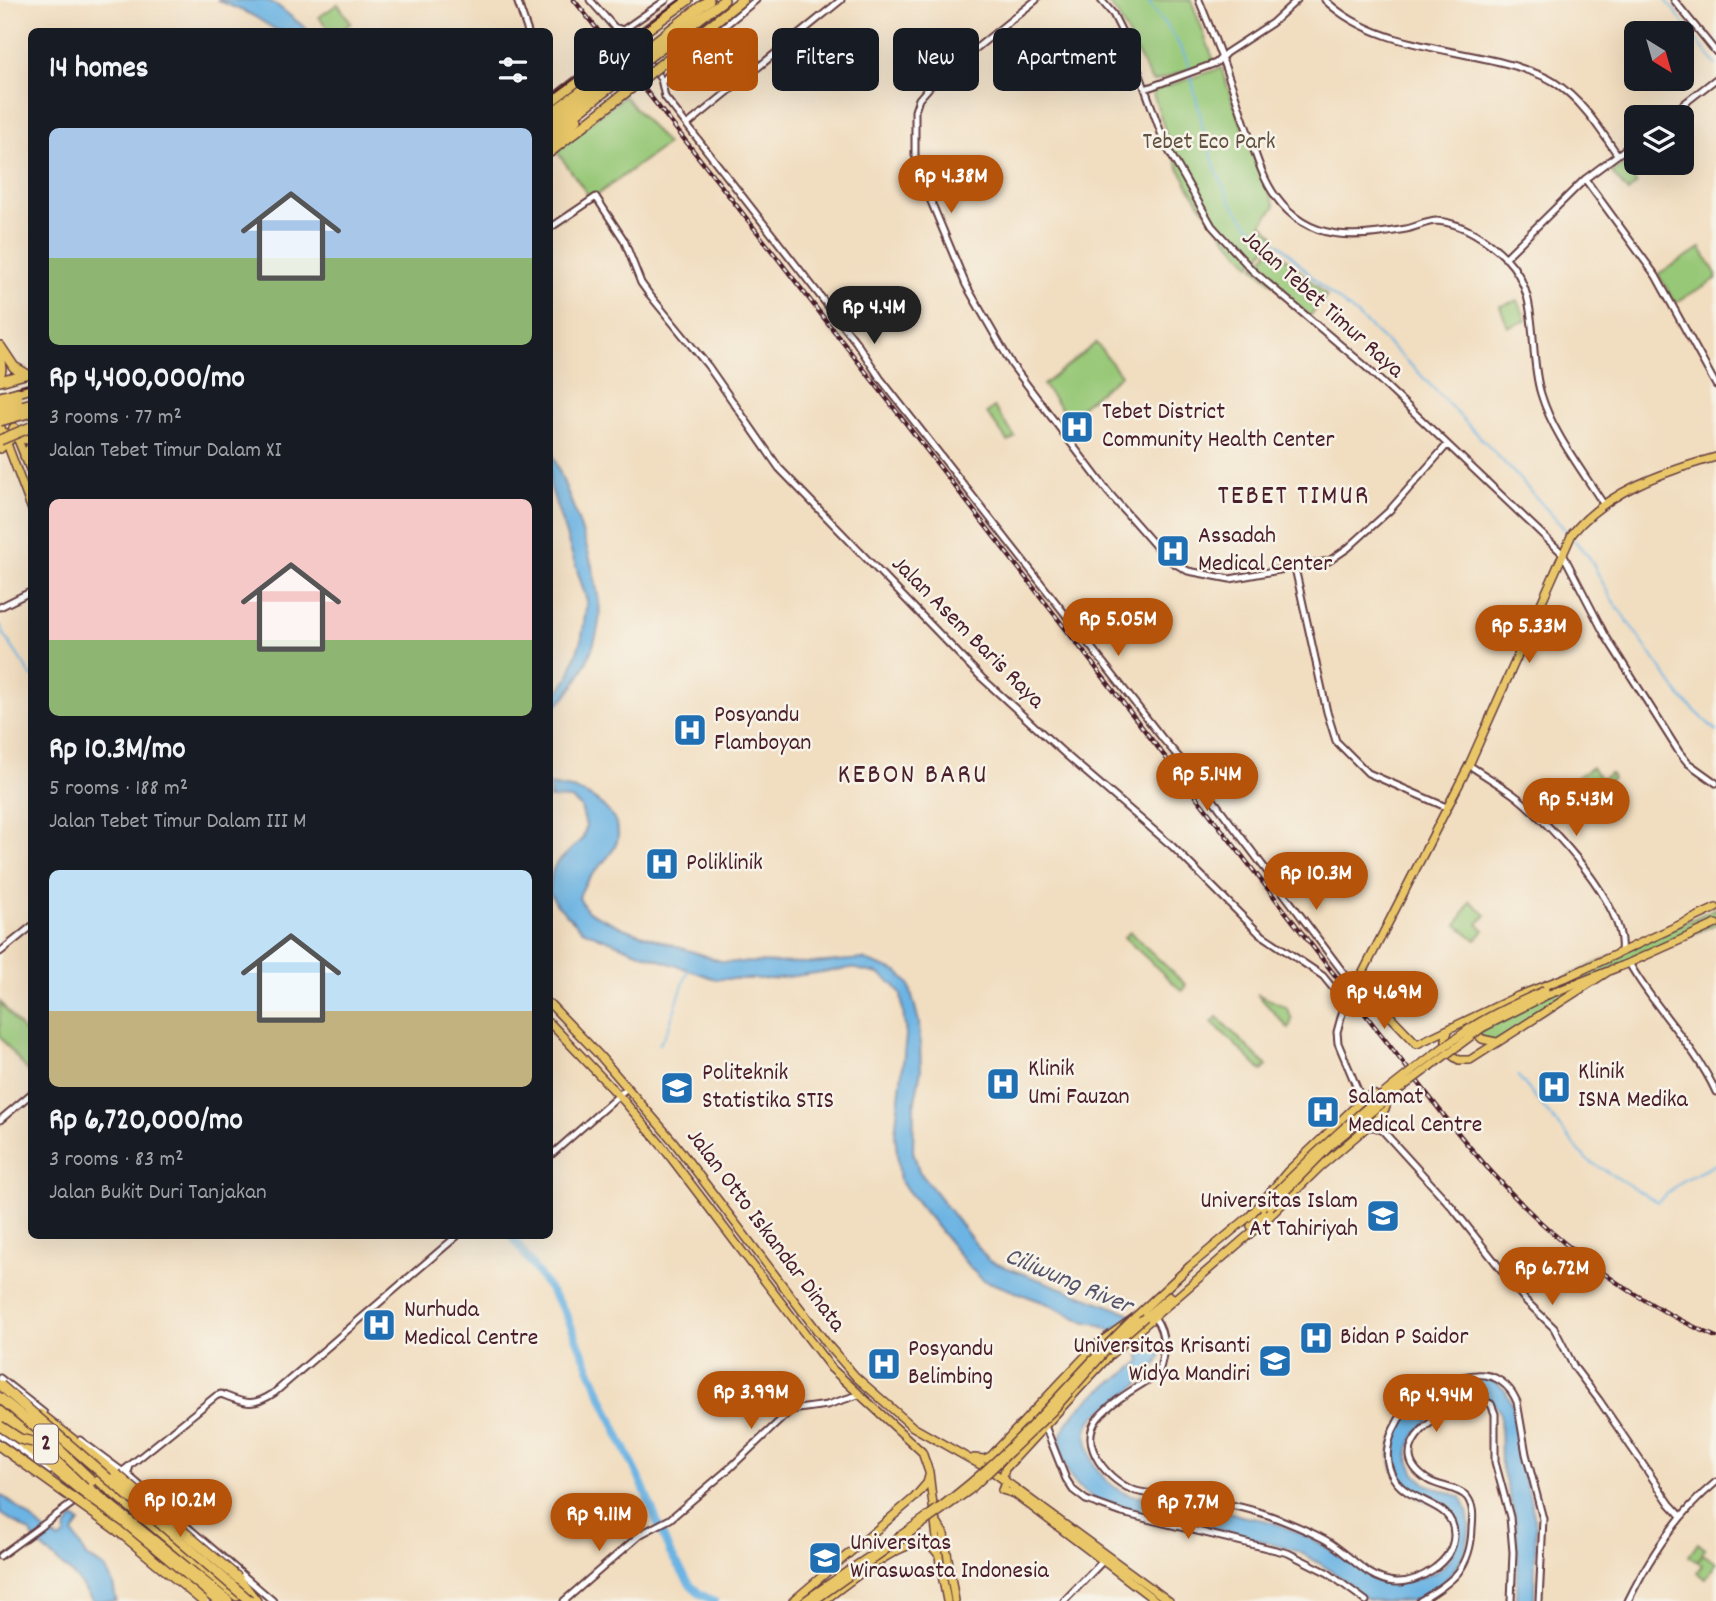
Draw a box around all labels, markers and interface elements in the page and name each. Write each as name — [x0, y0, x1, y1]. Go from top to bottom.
north arrow — [1624, 21, 1694, 91]
map controls — [1624, 21, 1694, 175]
chip: Buy — [574, 28, 653, 91]
chip: Rent — [667, 28, 758, 91]
chip: Filters — [772, 28, 879, 91]
chip: New — [893, 28, 979, 91]
chip: Apartment — [993, 28, 1141, 91]
text: 14 homes — [49, 49, 148, 92]
icon: filters — [494, 51, 532, 89]
button: layers — [1624, 105, 1694, 175]
park label: Tebet Eco Park — [1142, 126, 1276, 160]
pin: Rp 4.38M — [879, 156, 1023, 215]
text: Rp 4.38M — [914, 161, 988, 194]
icon: home — [228, 173, 354, 299]
street label: Jalan Tebet Timur Raya — [1233, 223, 1411, 388]
pin: Rp 4.4M — [809, 286, 939, 346]
text: Rp 4.4M — [842, 292, 906, 325]
text: Rp 4,400,000/mo — [49, 359, 245, 402]
place label: Tebet District Community Health Center — [1102, 396, 1334, 458]
text: 3 rooms · 77 m² — [49, 402, 182, 435]
hospital icon: Tebet District Community Health Center — [1058, 408, 1096, 446]
text: Jalan Tebet Timur Dalam XI — [49, 435, 282, 468]
district label: TEBET TIMUR — [1218, 478, 1370, 518]
place label: Assadah Medical Center — [1198, 520, 1332, 582]
hospital icon: Assadah Medical Center — [1154, 532, 1192, 570]
icon: home — [228, 544, 354, 670]
street label: Jalan Asem Baris Raya — [883, 549, 1052, 718]
pin: Rp 5.05M — [1046, 598, 1190, 658]
text: Rp 5.05M — [1079, 604, 1157, 637]
pin: Rp 5.33M — [1457, 606, 1601, 665]
text: Rp 5.33M — [1491, 611, 1567, 644]
place label: Posyandu Flamboyan — [714, 699, 811, 761]
hospital icon: Posyandu Flamboyan — [671, 711, 709, 749]
text: Rp 10.3M/mo — [49, 730, 186, 773]
pin: Rp 5.14M — [1135, 754, 1279, 813]
district label: KEBON BARU — [838, 757, 988, 797]
text: Rp 5.14M — [1172, 759, 1242, 792]
text: 5 rooms · 188 m² — [49, 773, 188, 806]
pin: Rp 5.43M — [1504, 778, 1648, 838]
text: Rp 5.43M — [1539, 784, 1613, 817]
text: Jalan Tebet Timur Dalam III M — [49, 806, 307, 839]
hospital icon: Poliklinik — [643, 845, 681, 883]
place label: Poliklinik — [686, 847, 763, 881]
pin: Rp 10.3M — [1244, 852, 1388, 912]
text: Rp 10.3M — [1280, 858, 1352, 891]
icon: home — [228, 915, 354, 1041]
pin: Rp 4.69M — [1312, 972, 1456, 1031]
text: Rp 4.69M — [1346, 977, 1422, 1010]
place label: Klinik Umi Fauzan — [1028, 1053, 1130, 1115]
place label: Klinik ISNA Medika — [1578, 1056, 1689, 1118]
place label: Politeknik Statistika STIS — [702, 1057, 834, 1119]
hospital icon: Klinik Umi Fauzan — [984, 1065, 1022, 1103]
hospital icon: Klinik ISNA Medika — [1535, 1068, 1573, 1106]
school or university icon: Politeknik Statistika STIS — [658, 1069, 696, 1107]
place label: Salamat Medical Centre — [1348, 1081, 1482, 1143]
hospital icon: Salamat Medical Centre — [1304, 1093, 1342, 1131]
text: Rp 6,720,000/mo — [49, 1101, 243, 1144]
street label: Jalan Otto Iskandar Dinata — [677, 1122, 853, 1340]
text: 3 rooms · 83 m² — [49, 1144, 184, 1177]
text: Jalan Bukit Duri Tanjakan — [49, 1177, 267, 1210]
place label: Universitas Islam At Tahiriyah — [1200, 1185, 1358, 1247]
school or university icon: Universitas Islam At Tahiriyah — [1364, 1197, 1402, 1235]
water label: Ciliwung River — [999, 1239, 1141, 1327]
pin: Rp 6.72M — [1480, 1248, 1624, 1307]
text: Rp 6.72M — [1515, 1253, 1589, 1286]
place label: Nurhuda Medical Centre — [404, 1294, 538, 1356]
hospital icon: Nurhuda Medical Centre — [360, 1306, 398, 1344]
hospital icon: Bidan P Saidor — [1297, 1319, 1335, 1357]
place label: Bidan P Saidor — [1340, 1321, 1468, 1355]
place label: Universitas Krisanti Widya Mandiri — [1073, 1330, 1250, 1392]
place label: Posyandu Belimbing — [908, 1333, 993, 1395]
school or university icon: Universitas Krisanti Widya Mandiri — [1256, 1342, 1294, 1380]
hospital icon: Posyandu Belimbing — [865, 1345, 903, 1383]
pin: Rp 3.99M — [679, 1372, 823, 1431]
pin: Rp 4.94M — [1364, 1374, 1508, 1434]
text: Rp 3.99M — [713, 1377, 789, 1410]
text: Rp 4.94M — [1399, 1380, 1473, 1413]
road number: 2 — [34, 1424, 58, 1464]
pin: Rp 10.2M — [108, 1480, 252, 1539]
pin: Rp 7.7M — [1123, 1482, 1253, 1541]
text: Rp 10.2M — [144, 1485, 216, 1518]
text: Rp 7.7M — [1157, 1487, 1219, 1520]
pin: Rp 9.11M — [527, 1494, 671, 1553]
text: Rp 9.11M — [567, 1499, 631, 1532]
place label: Universitas Wiraswasta Indonesia — [850, 1527, 1049, 1589]
school or university icon: Universitas Wiraswasta Indonesia — [806, 1539, 844, 1577]

